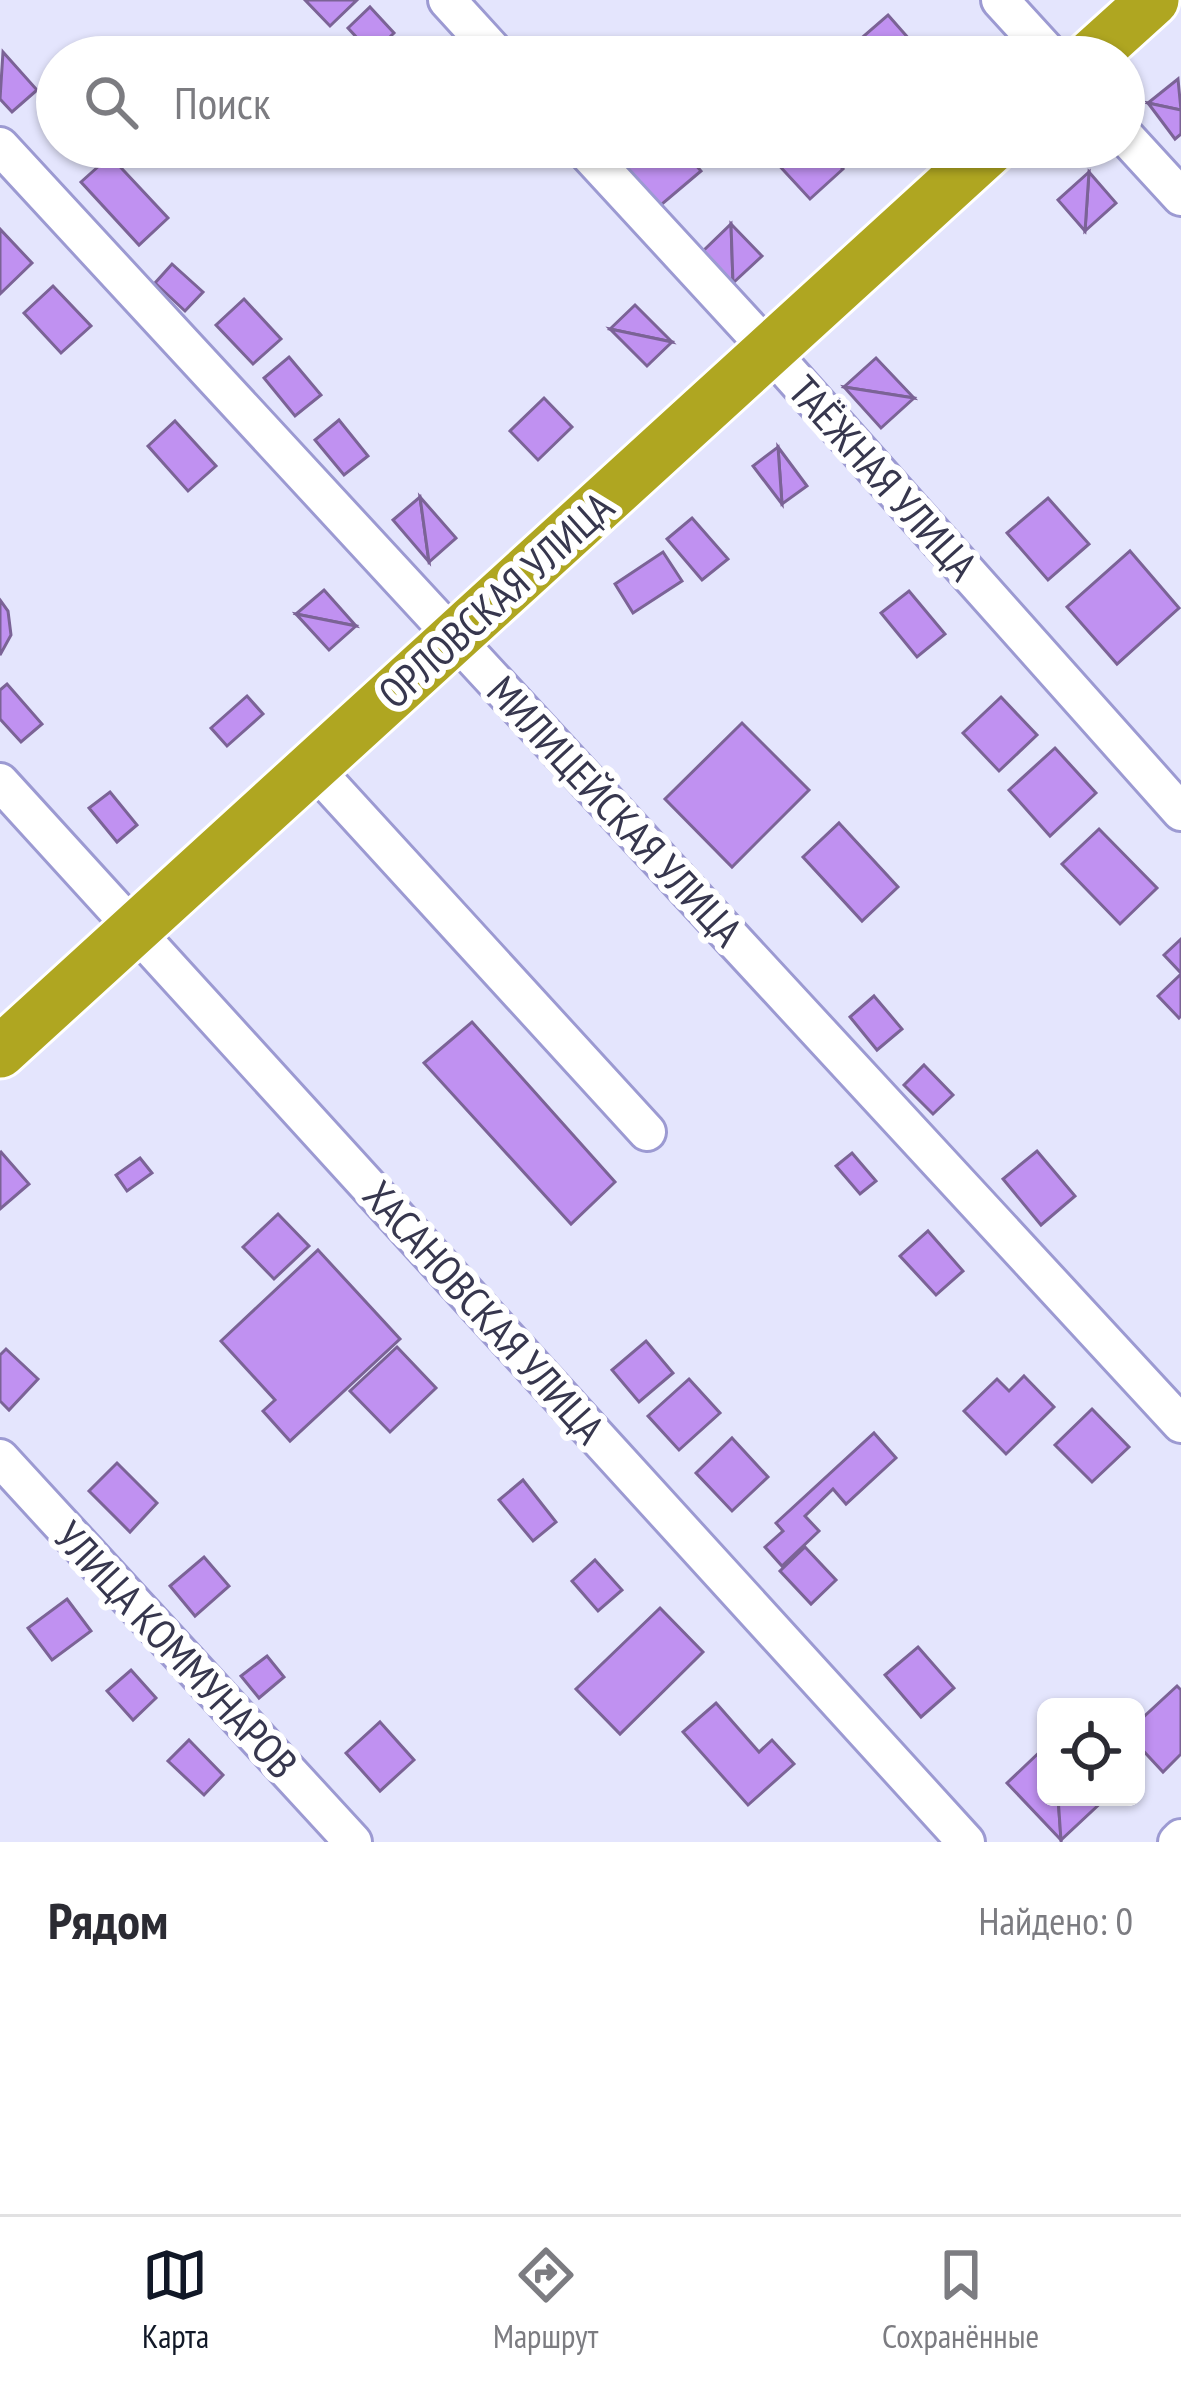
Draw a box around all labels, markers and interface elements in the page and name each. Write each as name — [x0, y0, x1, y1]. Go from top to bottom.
search box — [36, 36, 1145, 168]
icon: search — [78, 69, 144, 135]
text: Поиск — [174, 73, 270, 131]
street label: ТАЁЖНАЯ УЛИЦА — [777, 364, 990, 592]
street label: ОРЛОВСКАЯ УЛИЦА — [367, 479, 625, 720]
street label: МИЛИЦЕЙСКАЯ УЛИЦА — [476, 664, 755, 958]
street label: ХАСАНОВСКАЯ УЛИЦА — [352, 1169, 617, 1455]
street label: УЛИЦА КОММУНАРОВ — [43, 1510, 310, 1790]
map controls — [1037, 1698, 1145, 1806]
button: locate — [1037, 1698, 1145, 1806]
text: Рядом — [48, 1887, 168, 1953]
text: Найдено: 0 — [979, 1895, 1133, 1946]
tab: Карта — [142, 2242, 209, 2357]
tab: Маршрут — [493, 2242, 598, 2357]
tab: Сохранённые — [882, 2242, 1039, 2357]

